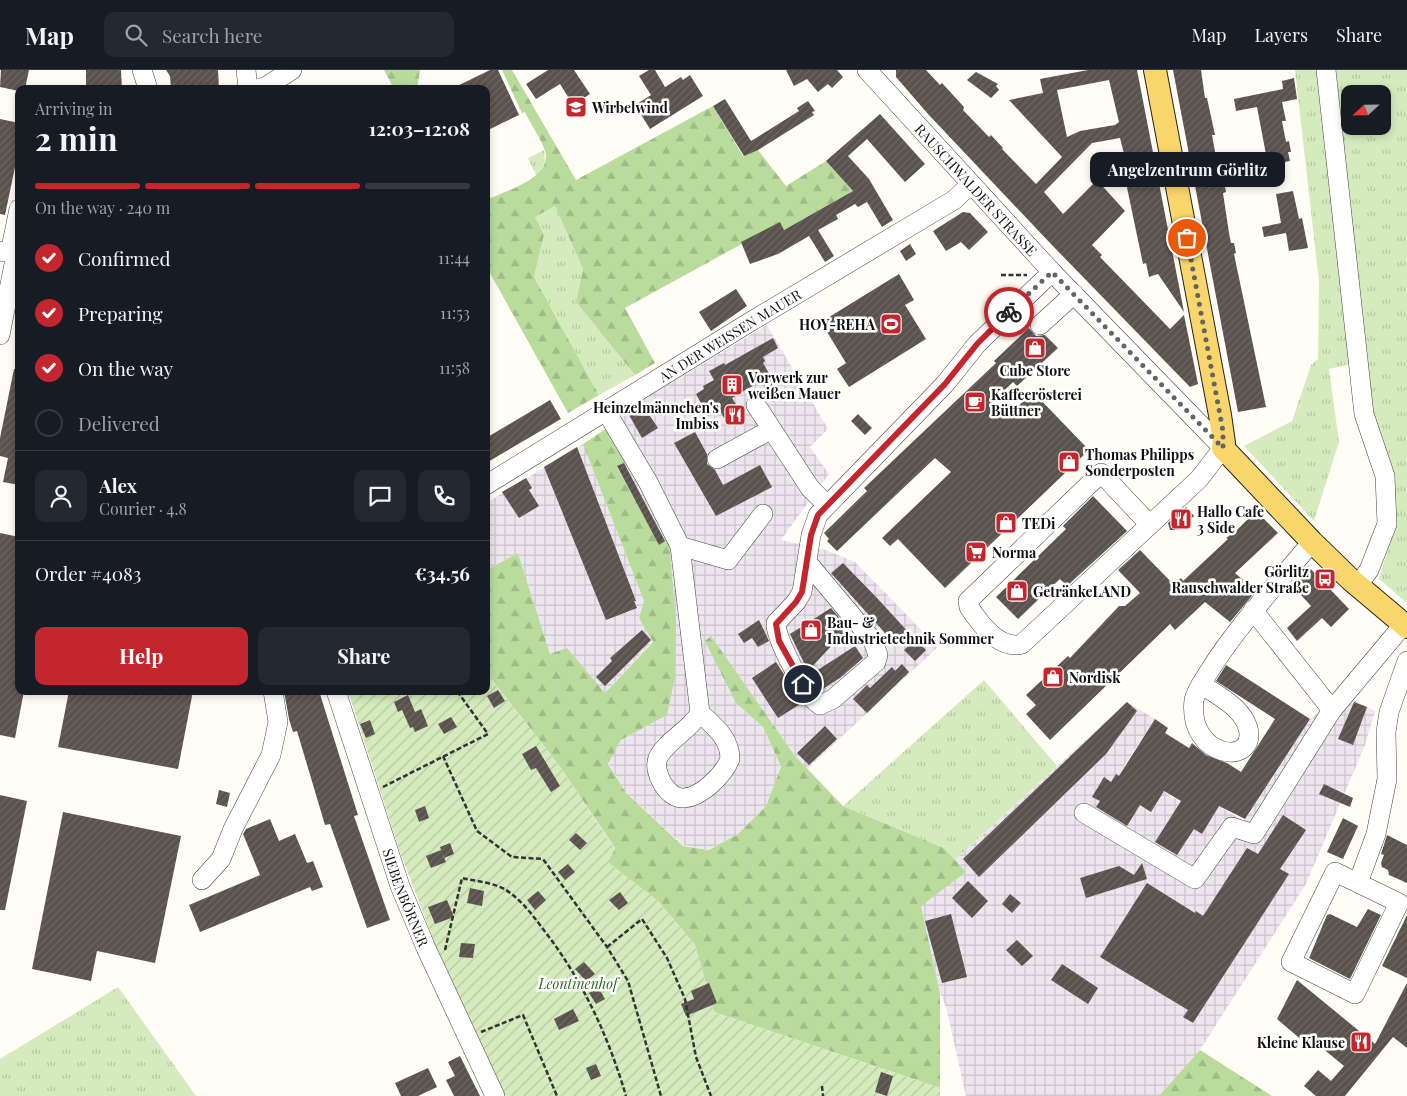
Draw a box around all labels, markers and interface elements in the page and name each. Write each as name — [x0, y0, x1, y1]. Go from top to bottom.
search box — [104, 12, 454, 57]
text: Map — [25, 19, 74, 51]
icon: search — [122, 21, 150, 49]
text: Search here — [162, 22, 262, 48]
text: Map — [1191, 23, 1226, 47]
text: Layers — [1254, 23, 1308, 47]
text: Share — [1336, 23, 1382, 47]
north arrow — [1341, 85, 1391, 135]
map controls — [1341, 85, 1391, 135]
school or university icon: Wirbelwind — [564, 95, 588, 119]
text: Arriving in — [35, 98, 113, 119]
place label: Wirbelwind — [591, 98, 668, 117]
text: 12:03–12:08 — [369, 115, 470, 141]
text: 2 min — [35, 116, 118, 159]
street label: RAUSCHWALDER STRASSE — [911, 119, 1042, 260]
callout: Angelzentrum Görlitz — [1090, 153, 1284, 188]
text: Angelzentrum Görlitz — [1108, 159, 1267, 180]
text: On the way · 240 m — [35, 197, 170, 218]
pin — [1166, 217, 1208, 259]
icon: bag — [1173, 224, 1201, 252]
icon: check — [35, 244, 63, 272]
text: Confirmed — [78, 245, 171, 271]
text: 11:44 — [438, 247, 470, 268]
street label: AN DER WEISSEN MAUER — [654, 284, 805, 386]
courier — [984, 287, 1034, 337]
icon: bike — [995, 298, 1023, 326]
icon: check — [35, 299, 63, 327]
text: Preparing — [78, 300, 163, 326]
text: 11:53 — [440, 302, 470, 323]
sports icon: HOY-REHA — [879, 312, 903, 336]
place label: HOY-REHA — [799, 315, 876, 334]
shop icon: Cube Store — [1023, 336, 1047, 360]
icon: check — [35, 354, 63, 382]
text: On the way — [78, 355, 173, 381]
text: 11:58 — [439, 357, 470, 378]
place label: Cube Store — [999, 361, 1071, 380]
place label: Vorwerk zur weißen Mauer — [747, 368, 841, 403]
building icon: Vorwerk zur weißen Mauer — [720, 373, 744, 397]
place label: Kaffeerösterei Büttner — [991, 385, 1083, 420]
cafe icon: Kaffeerösterei Büttner — [963, 390, 987, 414]
place label: Heinzelmännchen's Imbiss — [593, 398, 719, 433]
restaurant icon: Heinzelmännchen's Imbiss — [723, 403, 747, 427]
text: Delivered — [78, 410, 160, 436]
place label: Thomas Philipps Sonderposten — [1085, 445, 1194, 480]
shop icon: Thomas Philipps Sonderposten — [1057, 450, 1081, 474]
button: person — [35, 470, 87, 522]
button: chat — [354, 470, 406, 522]
button: phone — [418, 470, 470, 522]
text: Alex — [99, 472, 137, 498]
text: Courier · 4.8 — [99, 498, 187, 519]
place label: Hallo Cafe 3 Side — [1197, 502, 1264, 537]
restaurant icon: Hallo Cafe 3 Side — [1169, 507, 1193, 531]
shop icon: TEDi — [994, 511, 1018, 535]
place label: TEDi — [1022, 514, 1056, 533]
supermarket icon: Norma — [964, 540, 988, 564]
place label: Norma — [992, 543, 1037, 562]
text: Order #4083 — [35, 560, 141, 586]
text: €34.56 — [415, 560, 470, 586]
place label: Görlitz Rauschwalder Straße — [1171, 562, 1309, 597]
bus stop icon: Görlitz Rauschwalder Straße — [1313, 567, 1337, 591]
shop icon: GetränkeLAND — [1005, 579, 1029, 603]
place label: GetränkeLAND — [1033, 582, 1131, 601]
place label: Bau- & Industrietechnik Sommer — [827, 613, 994, 648]
shop icon: Bau- & Industrietechnik Sommer — [799, 618, 823, 642]
button: Help — [35, 627, 248, 685]
button: Share — [258, 627, 470, 685]
pin — [782, 663, 824, 705]
shop icon: Nordisk — [1041, 665, 1065, 689]
place label: Nordisk — [1069, 668, 1121, 687]
icon: home — [789, 670, 817, 698]
street label: SIEBENBÖRNER — [379, 846, 434, 950]
park label: Leontinenhof — [537, 974, 620, 993]
restaurant icon: Kleine Klause — [1349, 1030, 1373, 1054]
place label: Kleine Klause — [1257, 1033, 1345, 1052]

